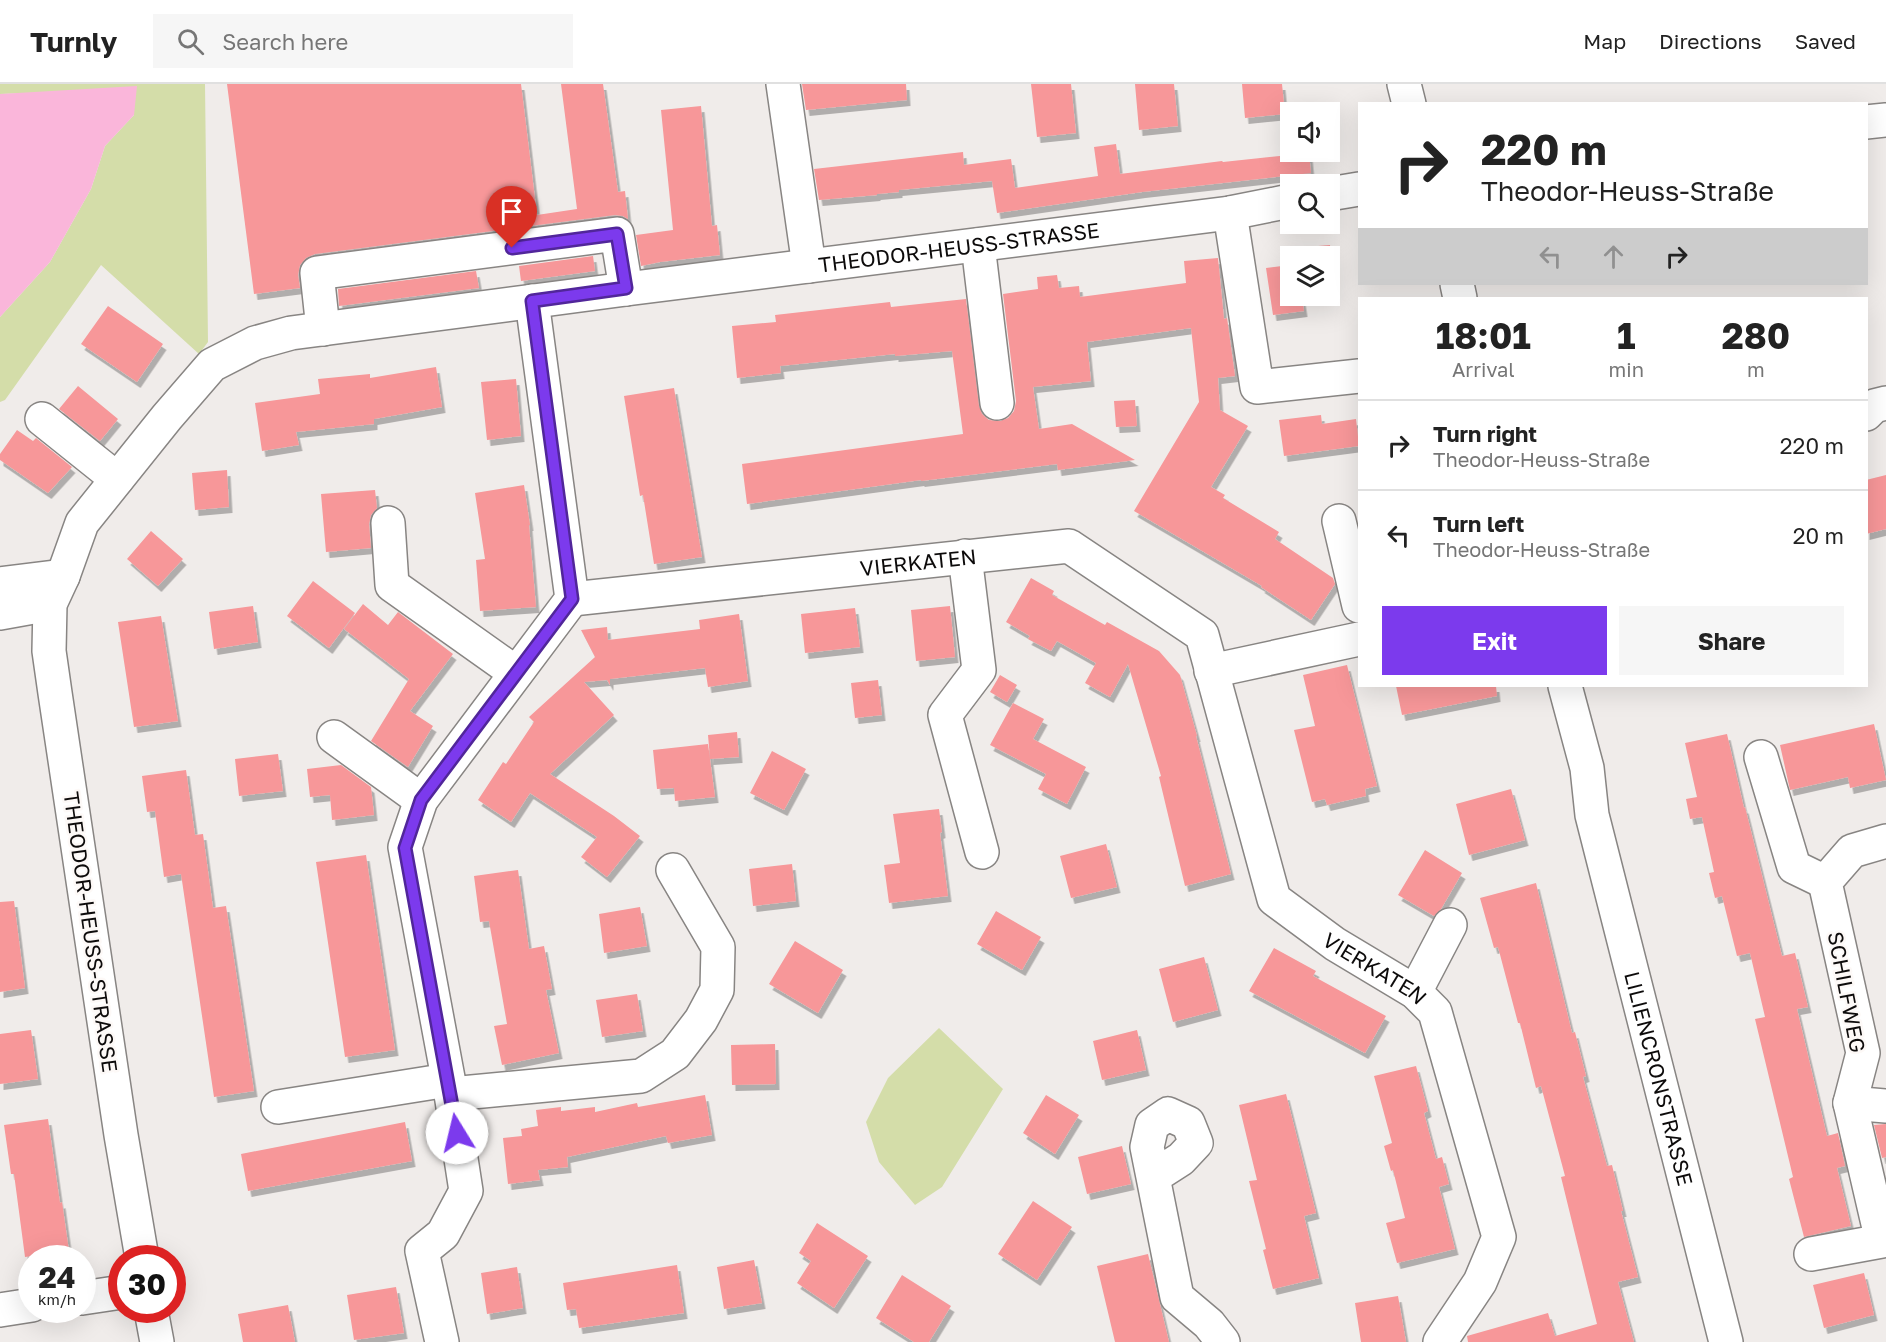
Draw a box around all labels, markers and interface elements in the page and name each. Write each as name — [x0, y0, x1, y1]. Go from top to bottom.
search box — [153, 14, 573, 68]
text: Turnly — [30, 25, 117, 58]
icon: search — [174, 25, 207, 58]
text: Search here — [222, 28, 348, 55]
text: Map — [1583, 28, 1626, 54]
text: Directions — [1659, 28, 1762, 54]
text: Saved — [1795, 28, 1856, 54]
map controls — [1280, 102, 1340, 306]
button: sound — [1280, 102, 1340, 162]
text: 220 m — [1481, 124, 1607, 174]
icon: right — [1382, 126, 1460, 204]
button: search — [1280, 174, 1340, 234]
text: Theodor-Heuss-Straße — [1481, 175, 1774, 207]
pin — [486, 186, 537, 248]
icon: arrive — [495, 195, 528, 228]
street label: THEODOR-HEUSS-STRASSE — [817, 217, 1101, 278]
icon: left — [1534, 240, 1567, 273]
icon: ahead — [1597, 240, 1630, 273]
icon: right — [1660, 240, 1693, 273]
button: layers — [1280, 246, 1340, 306]
text: 18:01 — [1436, 314, 1531, 357]
text: 1 — [1617, 314, 1636, 357]
text: 280 — [1722, 314, 1790, 357]
text: Arrival — [1452, 357, 1515, 381]
text: min — [1609, 357, 1644, 381]
text: m — [1747, 357, 1765, 381]
text: Turn right — [1433, 420, 1537, 447]
icon: right — [1382, 429, 1415, 462]
text: 220 m — [1780, 432, 1844, 459]
text: Theodor-Heuss-Straße — [1433, 447, 1650, 471]
text: Turn left — [1433, 510, 1524, 537]
icon: left — [1382, 519, 1415, 552]
text: 20 m — [1793, 522, 1844, 549]
text: Theodor-Heuss-Straße — [1433, 537, 1650, 561]
street label: VIERKATEN — [859, 543, 978, 581]
button: Exit — [1382, 606, 1607, 675]
button: Share — [1619, 606, 1844, 675]
street label: THEODOR-HEUSS-STRASSE — [58, 790, 124, 1074]
street label: VIERKATEN — [1318, 927, 1433, 1010]
street label: SCHILFWEG — [1823, 929, 1871, 1055]
street label: LILIENCRONSTRASSE — [1619, 969, 1699, 1188]
position arrow — [425, 1101, 489, 1165]
speed limit sign: 30 — [108, 1245, 186, 1323]
text: 24 — [38, 1259, 76, 1295]
text: km/h — [38, 1290, 76, 1308]

